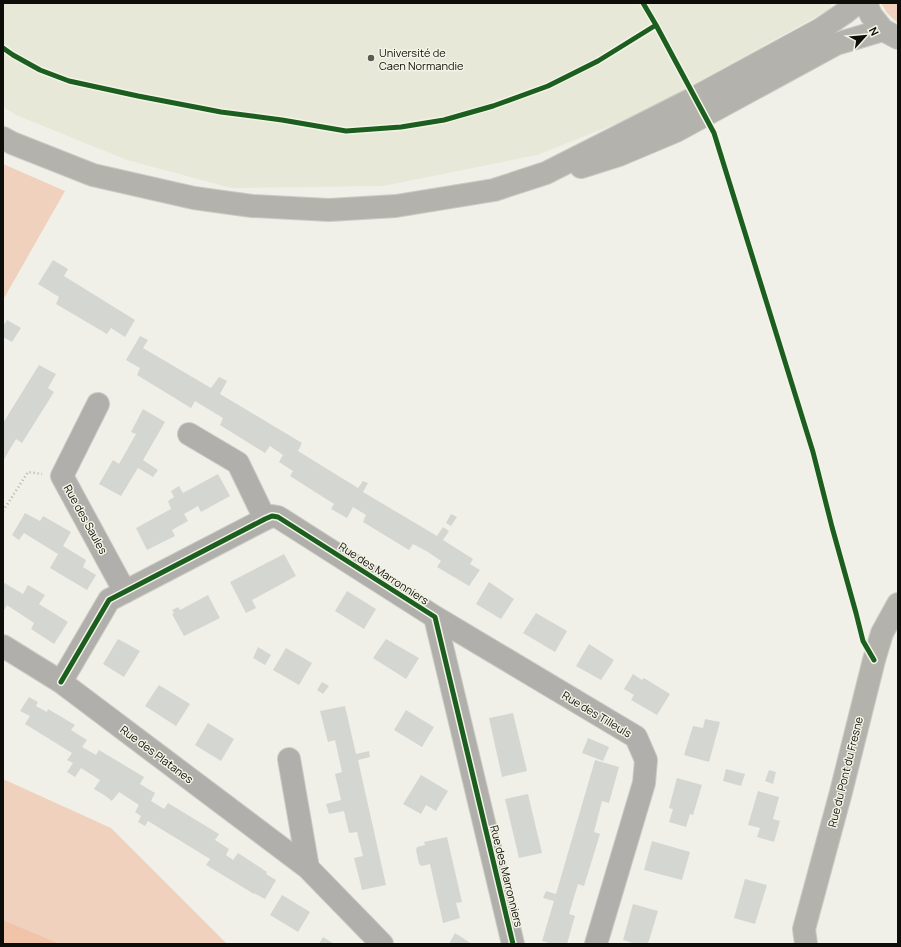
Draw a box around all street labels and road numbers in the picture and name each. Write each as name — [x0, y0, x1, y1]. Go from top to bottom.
street label: Rue des Saules — [61, 482, 111, 557]
street label: Rue des Marronniers — [336, 538, 432, 608]
street label: Rue des Tilleuls — [559, 687, 635, 741]
street label: Rue du Pont du Fresne — [824, 715, 866, 829]
street label: Rue des Platanes — [118, 722, 197, 786]
street label: Rue des Marronniers — [487, 824, 527, 929]

